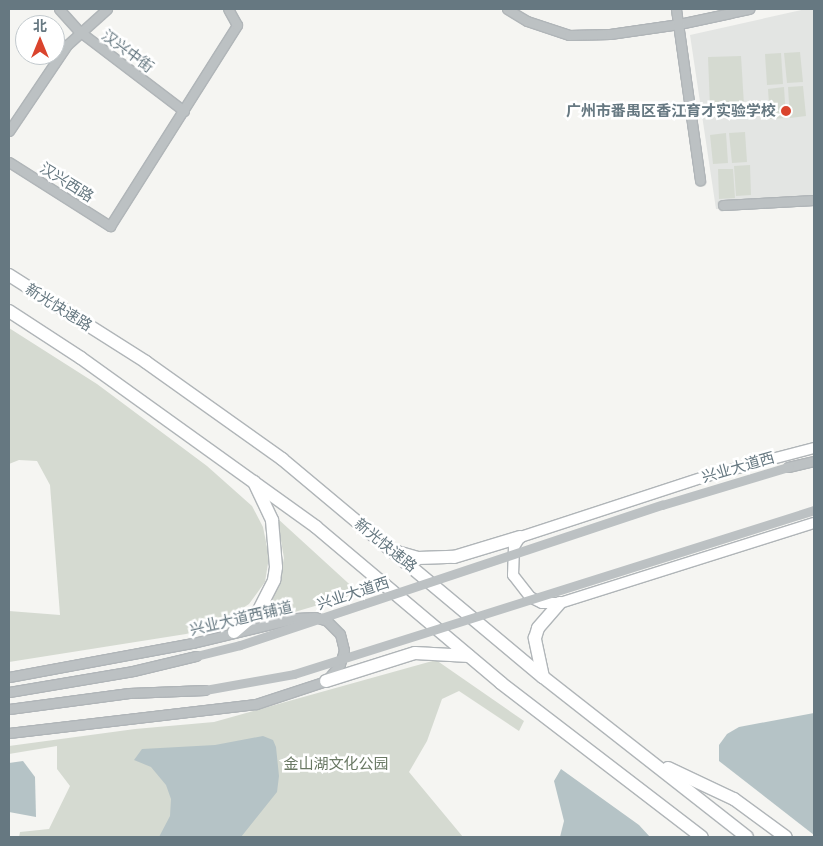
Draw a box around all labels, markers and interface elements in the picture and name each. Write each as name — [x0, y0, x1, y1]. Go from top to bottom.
north arrow — [15, 15, 65, 65]
text: 北 — [33, 17, 47, 34]
street label: 汉兴中街 — [99, 26, 157, 76]
place label: 广州市番禺区香江育才实验学校 — [566, 102, 776, 120]
marker: 广州市番禺区香江育才实验学校 — [780, 105, 792, 117]
street label: 汉兴西路 — [37, 158, 97, 206]
street label: 新光快速路 — [22, 279, 96, 335]
street label: 兴业大道西 — [699, 448, 777, 486]
street label: 新光快速路 — [351, 514, 421, 576]
street label: 兴业大道西 — [315, 573, 391, 613]
street label: 兴业大道西铺道 — [188, 597, 294, 639]
park label: 金山湖文化公园 — [284, 755, 388, 773]

